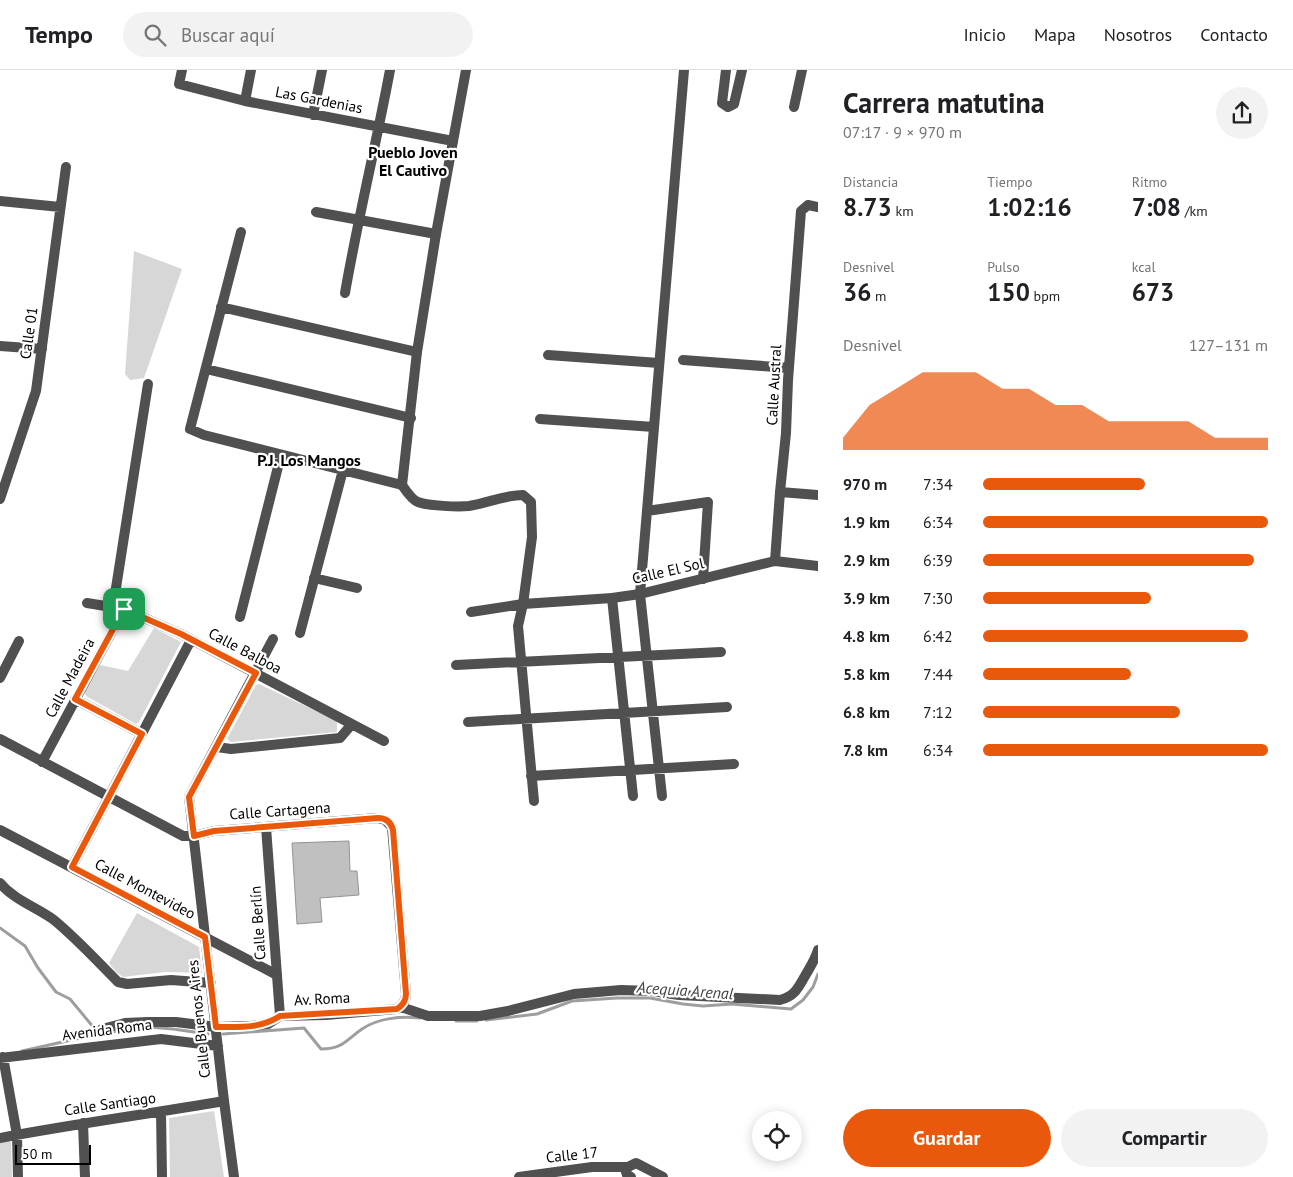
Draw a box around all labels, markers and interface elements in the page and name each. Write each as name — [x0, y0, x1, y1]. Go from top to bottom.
search box — [123, 12, 473, 57]
text: Tempo — [25, 19, 93, 50]
icon: search — [141, 21, 169, 49]
text: Buscar aquí — [181, 23, 275, 47]
text: Inicio — [963, 23, 1006, 46]
text: Mapa — [1034, 23, 1076, 46]
text: Nosotros — [1104, 23, 1172, 46]
text: Contacto — [1200, 23, 1268, 46]
street label: Las Gardenias — [274, 82, 364, 117]
text: Carrera matutina — [843, 84, 1045, 121]
button: share — [1216, 87, 1268, 139]
text: 07:17 · 9 × 970 m — [843, 122, 962, 142]
district label: Pueblo Joven El Cautivo — [368, 142, 458, 180]
text: Distancia — [843, 173, 898, 191]
text: Tiempo — [987, 173, 1032, 191]
text: Ritmo — [1132, 173, 1167, 191]
text: 8.73 — [843, 191, 892, 223]
text: 1:02:16 — [987, 191, 1072, 223]
text: 7:08 — [1132, 191, 1181, 223]
text: km — [892, 202, 914, 220]
text: /km — [1181, 202, 1208, 220]
text: Desnivel — [843, 258, 894, 276]
text: Pulso — [987, 258, 1020, 276]
text: kcal — [1132, 258, 1156, 276]
text: 36 — [843, 276, 871, 308]
text: 150 — [987, 276, 1030, 308]
text: 673 — [1132, 276, 1174, 308]
text: m — [871, 287, 886, 305]
text: bpm — [1030, 287, 1060, 305]
street label: Calle 01 — [15, 306, 42, 360]
text: Desnivel — [843, 335, 902, 355]
text: 127–131 m — [1189, 335, 1268, 355]
street label: Calle Austral — [762, 343, 785, 426]
district label: P.J. Los Mangos — [257, 450, 361, 470]
text: 970 m — [843, 474, 887, 494]
text: 7:34 — [923, 474, 953, 494]
text: 1.9 km — [843, 512, 890, 532]
text: 6:34 — [923, 512, 953, 532]
text: 2.9 km — [843, 550, 890, 570]
text: 6:39 — [923, 550, 953, 570]
street label: Calle El Sol — [630, 553, 706, 588]
pin — [103, 588, 145, 630]
text: 3.9 km — [843, 588, 890, 608]
text: 7:30 — [923, 588, 953, 608]
icon: arrive — [110, 595, 138, 623]
street label: Calle Balboa — [205, 623, 285, 678]
text: 4.8 km — [843, 626, 890, 646]
text: 6:42 — [923, 626, 953, 646]
street label: Calle Madeira — [41, 635, 99, 721]
text: 5.8 km — [843, 664, 890, 684]
text: 7:44 — [923, 664, 953, 684]
text: 6.8 km — [843, 702, 890, 722]
text: 7:12 — [923, 702, 953, 722]
text: 7.8 km — [843, 740, 888, 760]
text: 6:34 — [923, 740, 953, 760]
street label: Calle Cartagena — [229, 797, 331, 824]
street label: Calle Montevideo — [92, 854, 199, 923]
street label: Calle Berlín — [245, 885, 270, 961]
street label: Calle Buenos Aires — [183, 959, 214, 1079]
water label: Acequia Arenal — [635, 977, 734, 1003]
street label: Av. Roma — [293, 988, 351, 1009]
street label: Avenida Roma — [61, 1015, 153, 1044]
street label: Calle Santiago — [63, 1088, 157, 1119]
button: Guardar — [843, 1109, 1051, 1167]
button: Compartir — [1061, 1109, 1268, 1167]
map controls — [752, 1111, 802, 1161]
button: locate — [752, 1111, 802, 1161]
scale bar — [15, 1142, 91, 1165]
street label: Calle 17 — [545, 1142, 599, 1167]
text: 50 m — [22, 1145, 52, 1163]

